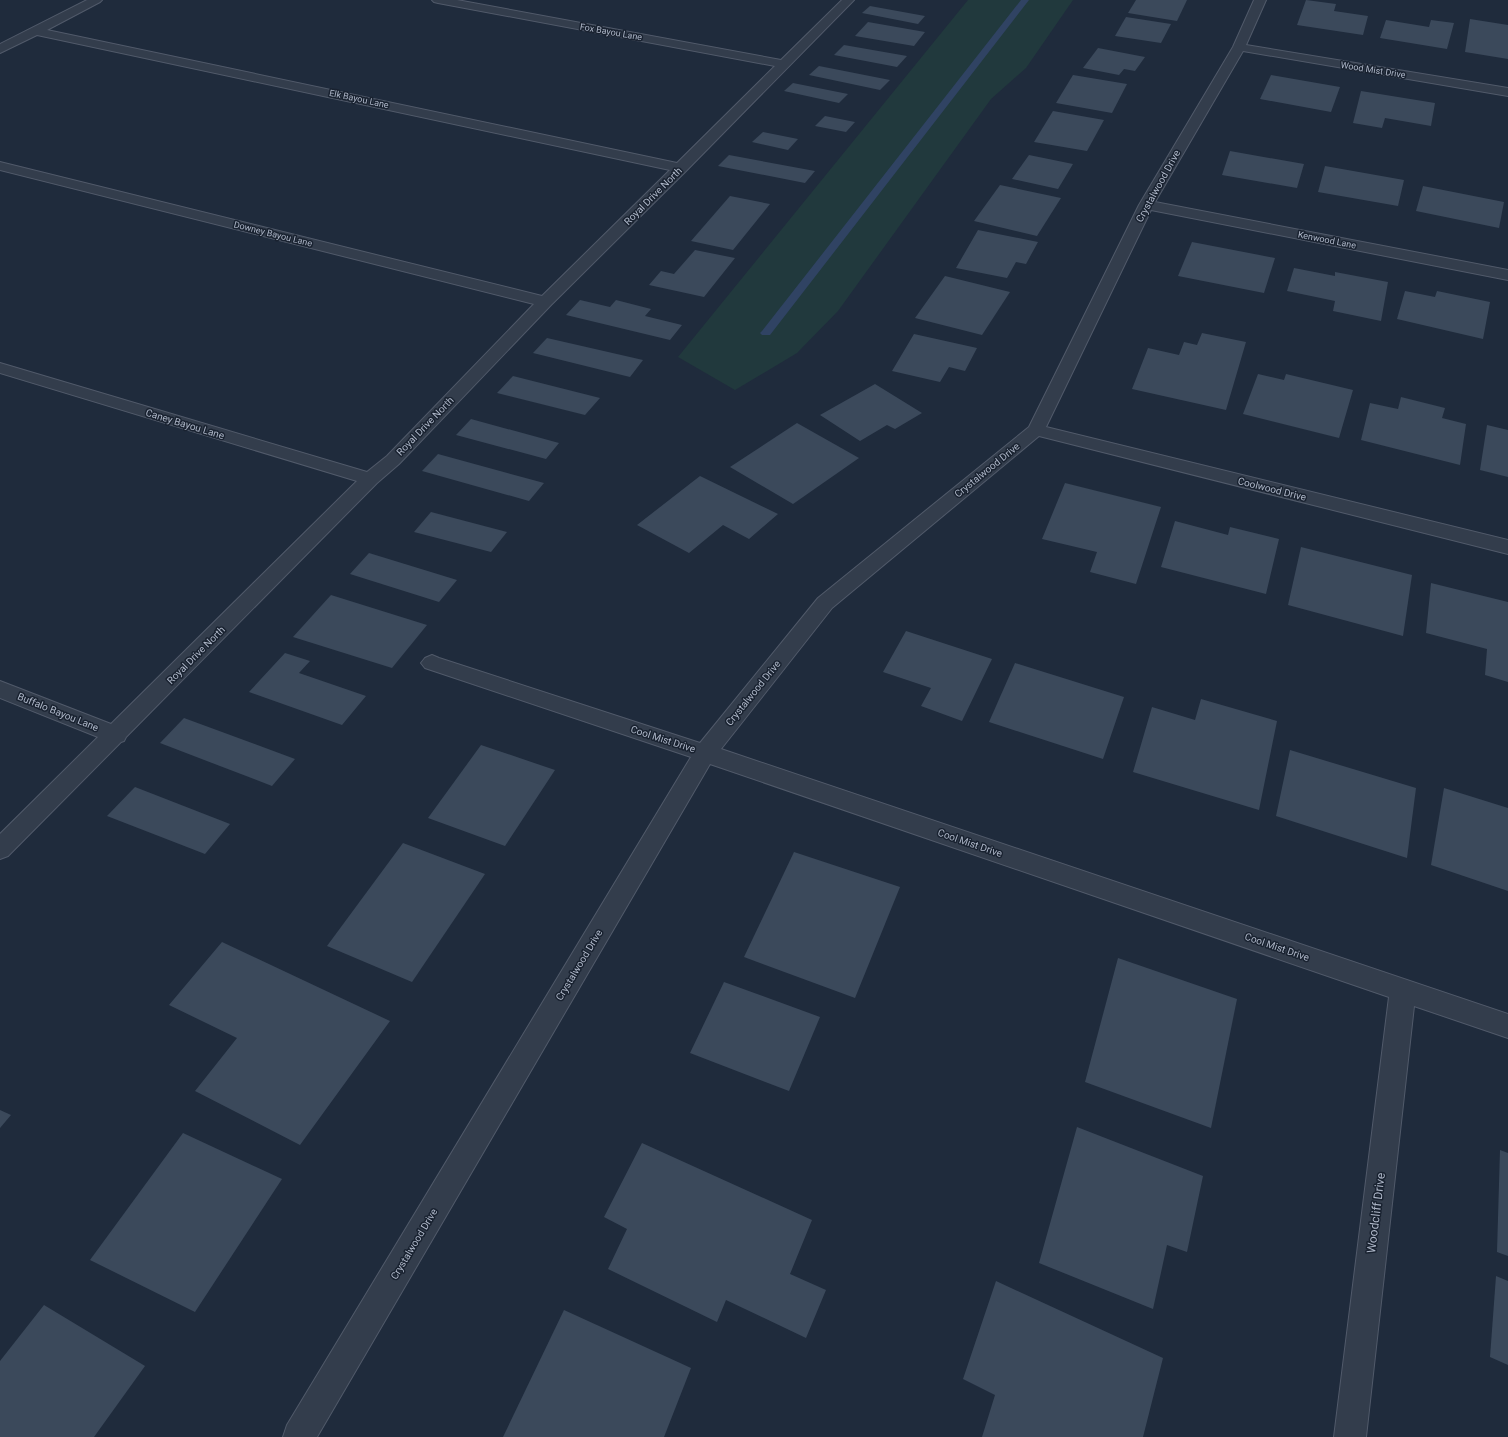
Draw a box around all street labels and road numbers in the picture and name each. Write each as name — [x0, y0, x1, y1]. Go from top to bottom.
street label: Fox Bayou Lane — [579, 22, 643, 42]
street label: Wood Mist Drive — [1340, 60, 1406, 80]
street label: Elk Bayou Lane — [328, 88, 390, 110]
street label: Crystalwood Drive — [1134, 148, 1182, 224]
street label: Royal Drive North — [622, 165, 684, 227]
street label: Downey Bayou Lane — [233, 219, 313, 249]
street label: Kenwood Lane — [1297, 229, 1357, 251]
street label: Royal Drive North — [394, 394, 456, 458]
street label: Caney Bayou Lane — [144, 407, 226, 441]
street label: Crystalwood Drive — [952, 440, 1022, 500]
street label: Coolwood Drive — [1237, 475, 1307, 503]
street label: Royal Drive North — [165, 624, 227, 686]
street label: Crystalwood Drive — [723, 658, 783, 728]
street label: Buffalo Bayou Lane — [16, 691, 100, 733]
street label: Cool Mist Drive — [629, 723, 697, 755]
street label: Cool Mist Drive — [936, 827, 1004, 859]
street label: Crystalwood Drive — [554, 928, 604, 1002]
street label: Cool Mist Drive — [1243, 931, 1311, 963]
street label: Woodcliff Drive — [1364, 1172, 1388, 1254]
street label: Crystalwood Drive — [389, 1207, 439, 1281]

